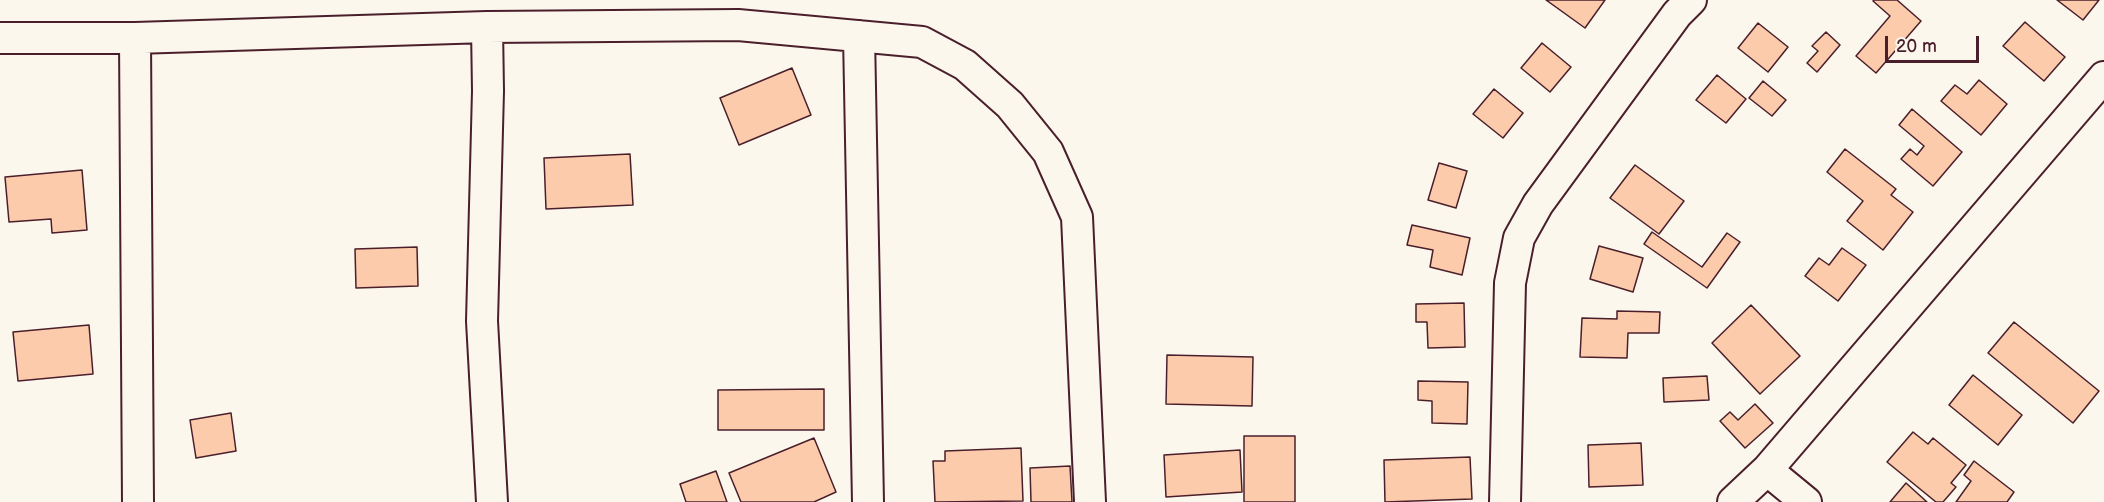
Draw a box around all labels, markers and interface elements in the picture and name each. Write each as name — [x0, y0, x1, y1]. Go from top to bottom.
scale bar — [1888, 24, 1982, 62]
text: 20 m — [1896, 36, 1937, 57]

